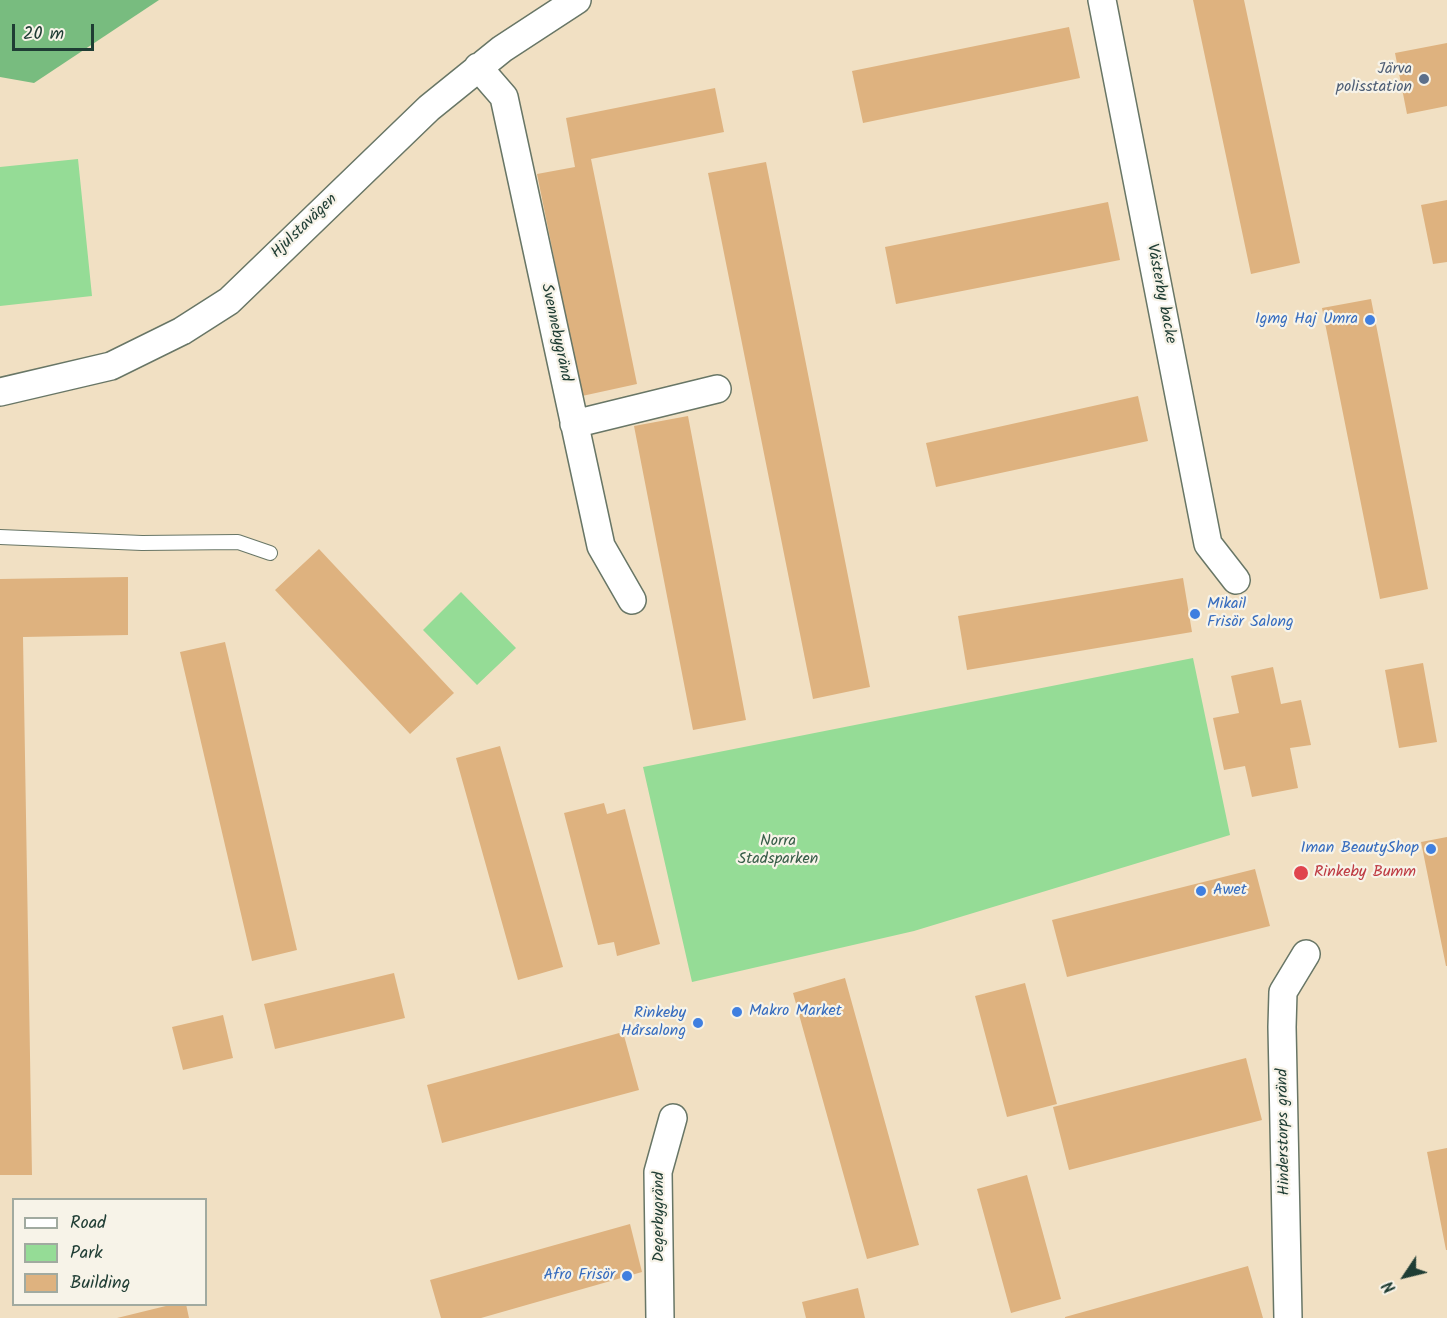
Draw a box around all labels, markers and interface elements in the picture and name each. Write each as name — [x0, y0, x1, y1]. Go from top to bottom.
scale bar — [15, 12, 98, 50]
text: 20 m — [23, 20, 64, 49]
place label: Järva polisstation — [1336, 60, 1412, 98]
marker: Järva polisstation — [1417, 72, 1431, 86]
street label: Hjulstavägen — [268, 191, 342, 263]
street label: Västerby backe — [1141, 242, 1179, 346]
street label: Svennebygränd — [535, 282, 575, 384]
place label: Igmg Haj Umra — [1255, 310, 1358, 330]
marker: Igmg Haj Umra — [1363, 313, 1377, 327]
place label: Mikail Frisör Salong — [1207, 595, 1294, 633]
marker: Mikail Frisör Salong — [1188, 607, 1202, 621]
park label: Norra Stadsparken — [738, 832, 818, 870]
place label: Iman BeautyShop — [1301, 839, 1419, 859]
marker: Iman BeautyShop — [1424, 842, 1438, 856]
place label: Rinkeby Bumm — [1314, 863, 1416, 883]
marker: Rinkeby Bumm — [1292, 864, 1310, 882]
place label: Awet — [1213, 881, 1247, 901]
marker: Awet — [1194, 884, 1208, 898]
place label: Makro Market — [749, 1002, 842, 1022]
place label: Rinkeby Hårsalong — [621, 1004, 686, 1042]
marker: Makro Market — [730, 1005, 744, 1019]
marker: Rinkeby Hårsalong — [691, 1016, 705, 1030]
street label: Hinderstorps gränd — [1274, 1068, 1296, 1196]
street label: Degerbygränd — [650, 1172, 670, 1262]
legend — [12, 1198, 207, 1306]
text: Road — [70, 1209, 106, 1238]
text: Park — [70, 1239, 103, 1268]
north arrow — [1375, 1246, 1435, 1306]
place label: Afro Frisör — [543, 1266, 615, 1286]
text: Building — [70, 1269, 130, 1298]
marker: Afro Frisör — [620, 1269, 634, 1283]
text: N — [1377, 1275, 1403, 1298]

